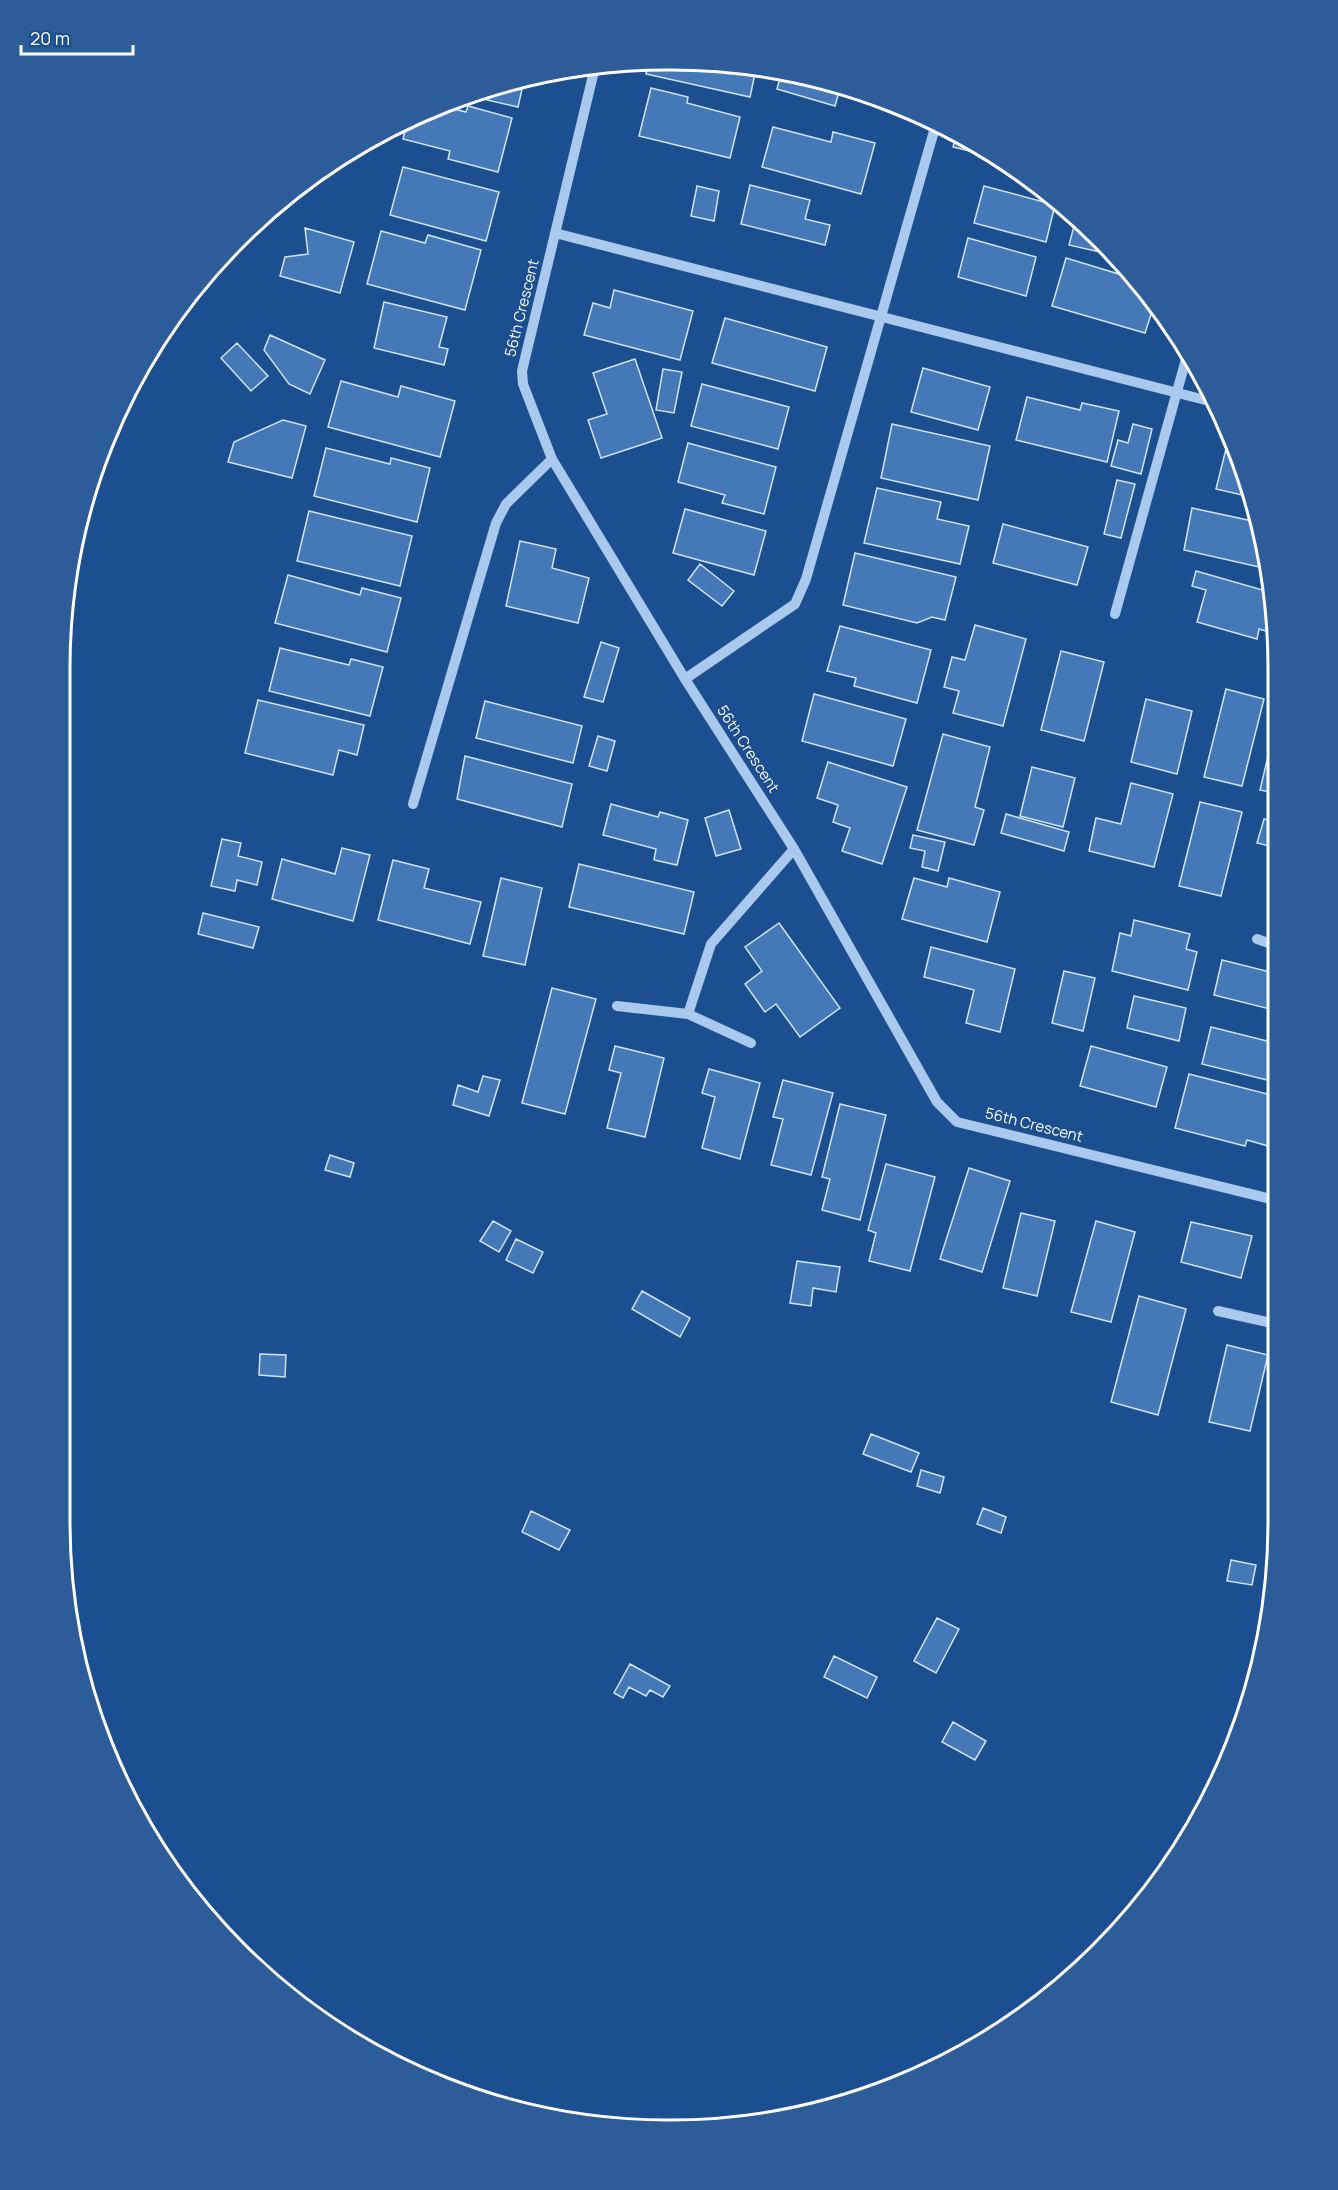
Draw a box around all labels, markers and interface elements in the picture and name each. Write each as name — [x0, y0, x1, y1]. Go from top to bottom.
scale bar — [21, 18, 134, 56]
text: 20 m — [30, 26, 70, 50]
street label: 56th Crescent — [499, 257, 544, 359]
street label: 56th Crescent — [712, 701, 784, 796]
street label: 56th Crescent — [983, 1102, 1085, 1147]

